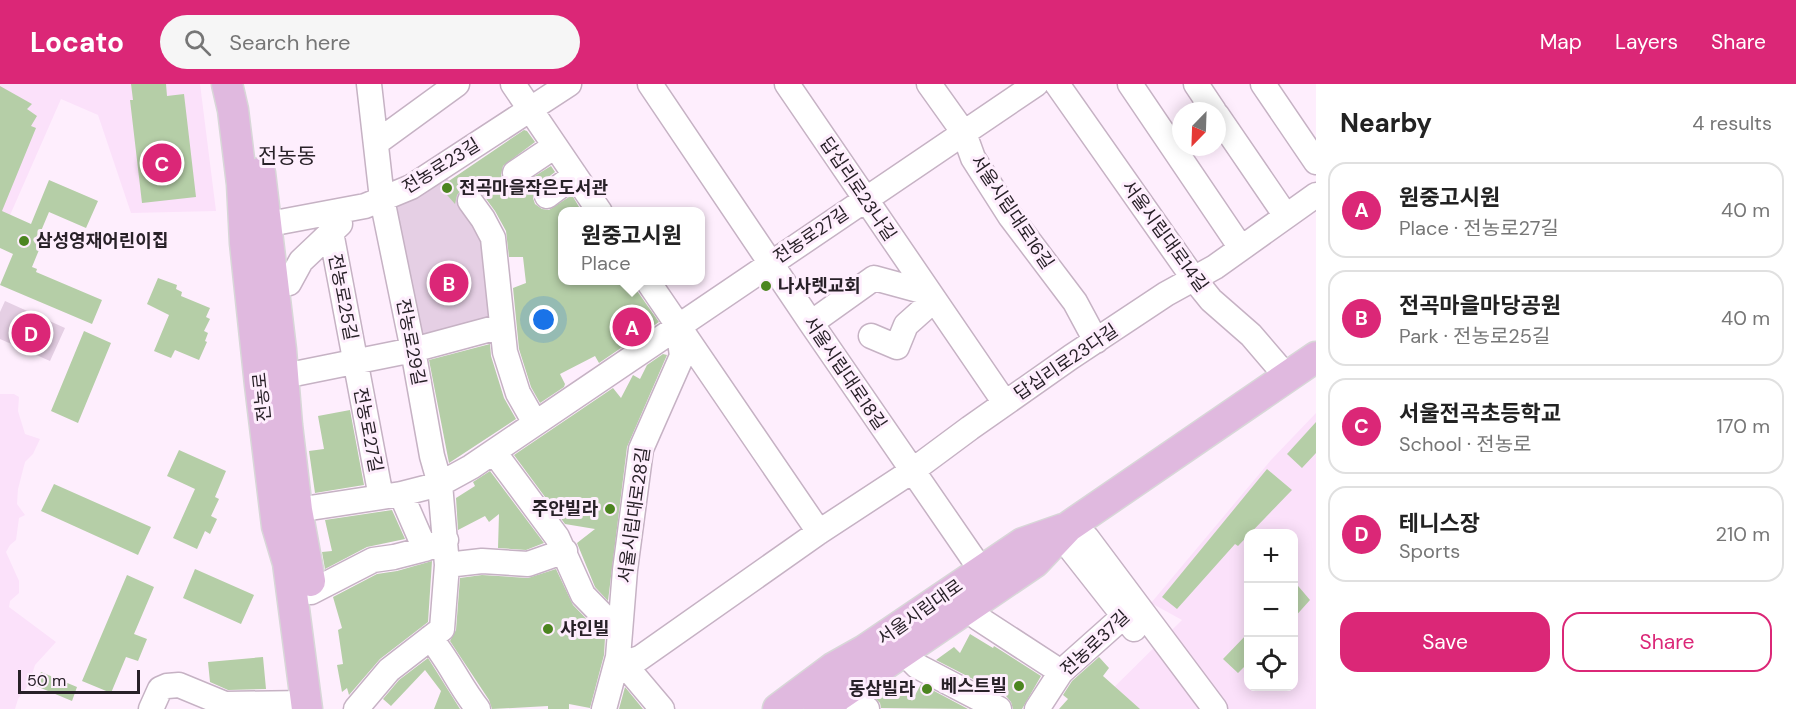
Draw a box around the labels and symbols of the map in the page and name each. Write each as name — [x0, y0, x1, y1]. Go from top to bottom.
north arrow — [1172, 102, 1226, 156]
street label: 답십리로23나길 — [814, 132, 902, 246]
street label: 전농로23길 — [398, 133, 484, 199]
pin: C — [142, 140, 182, 185]
district label: 전농동 — [258, 142, 316, 170]
street label: 서울시립대로16길 — [965, 150, 1059, 274]
street label: 서울시립대로14길 — [1116, 175, 1214, 297]
place label: 전곡마을작은도서관 — [459, 176, 608, 200]
marker: 전곡마을작은도서관 — [440, 181, 454, 195]
street label: 전농로27길 — [769, 201, 853, 269]
place label: 삼성영재어린이집 — [36, 229, 168, 253]
marker: 삼성영재어린이집 — [17, 234, 31, 248]
street label: 전농로25길 — [323, 252, 363, 342]
pin: B — [430, 260, 468, 306]
place label: 나사렛교회 — [778, 274, 861, 298]
marker: 나사렛교회 — [759, 279, 773, 293]
street label: 전농로29길 — [391, 297, 431, 387]
pin: A — [612, 304, 652, 350]
your location — [529, 305, 558, 334]
pin: D — [12, 310, 51, 356]
street label: 서울시립대로18길 — [798, 311, 892, 435]
street label: 답십리로23다길 — [1009, 318, 1123, 406]
street label: 전농로 — [247, 371, 277, 423]
street label: 전농로27길 — [348, 386, 388, 474]
street label: 서울시립대로28길 — [613, 446, 655, 584]
place label: 주안빌라 — [532, 497, 598, 521]
marker: 주안빌라 — [603, 502, 617, 516]
street label: 서울시립대로 — [872, 574, 968, 650]
street label: 전농로37길 — [1055, 605, 1135, 681]
place label: 샤인빌 — [560, 617, 610, 641]
marker: 샤인빌 — [541, 622, 555, 636]
scale bar — [18, 667, 140, 694]
place label: 베스트빌 — [941, 674, 1007, 698]
place label: 동삼빌라 — [849, 677, 915, 701]
marker: 베스트빌 — [1012, 679, 1026, 693]
marker: 동삼빌라 — [920, 682, 934, 696]

